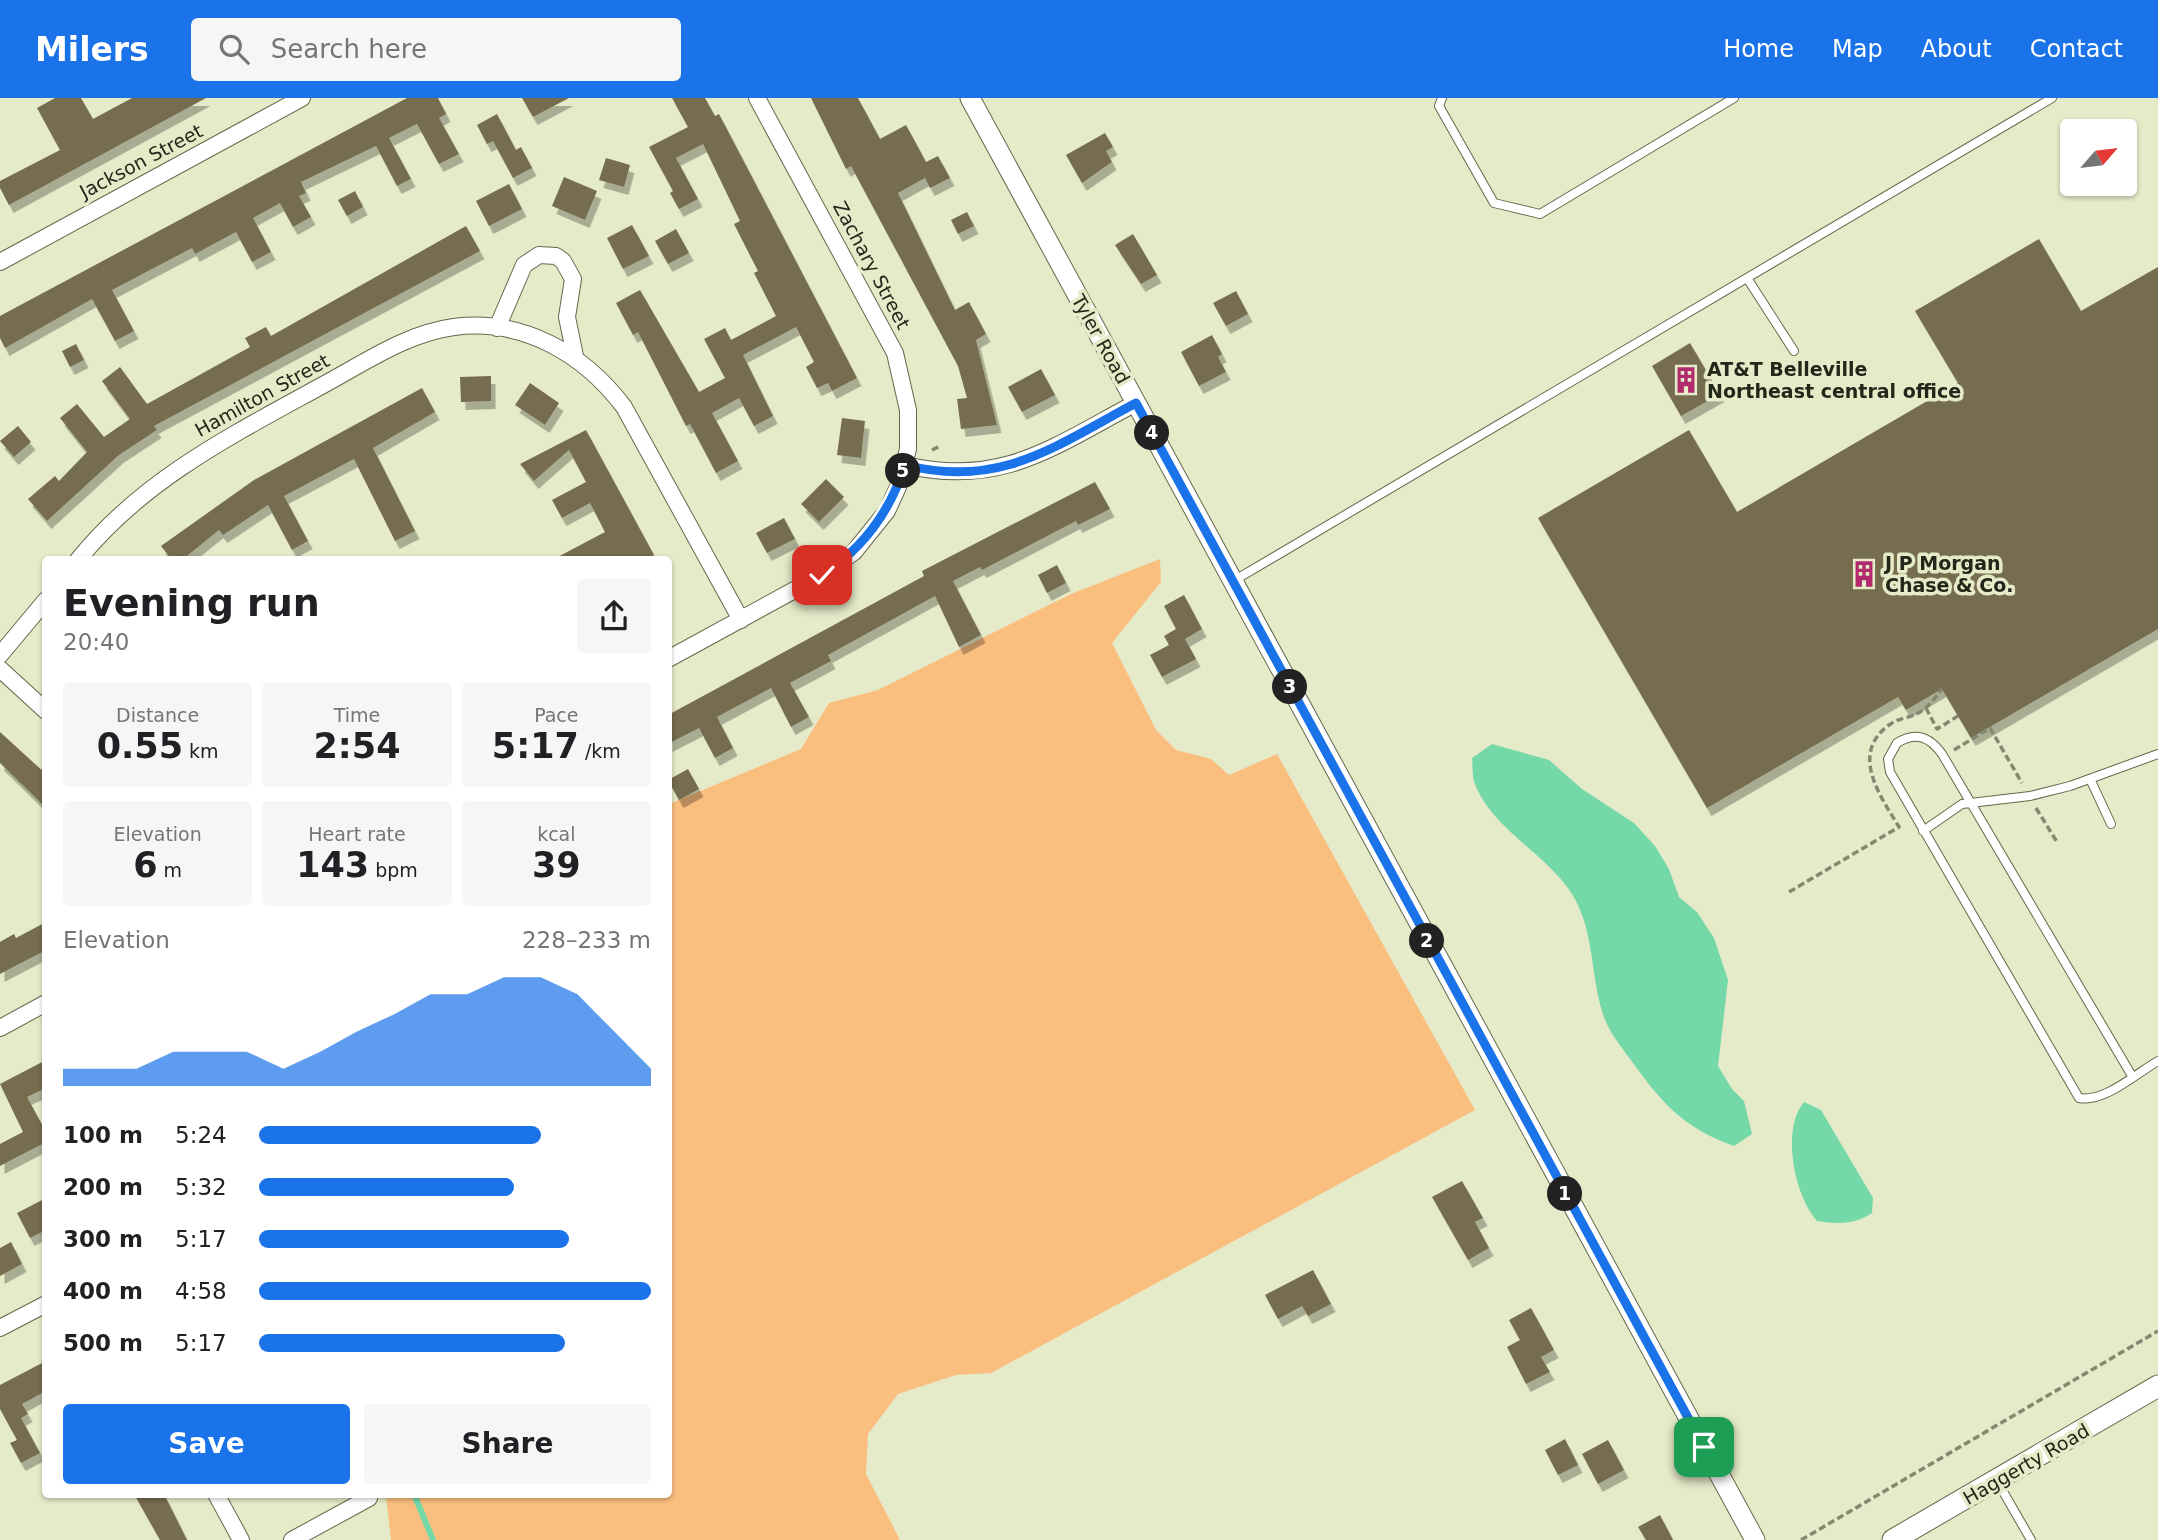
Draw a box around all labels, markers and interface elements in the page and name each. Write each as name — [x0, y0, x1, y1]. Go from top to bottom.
search box — [191, 18, 681, 81]
text: Milers — [35, 30, 149, 69]
icon: search — [215, 30, 253, 68]
text: Search here — [271, 34, 427, 64]
text: Home — [1723, 35, 1794, 63]
text: Map — [1832, 35, 1883, 63]
text: About — [1921, 35, 1992, 63]
text: Contact — [2030, 35, 2123, 63]
street label: Jackson Street — [75, 119, 206, 203]
north arrow — [2060, 119, 2137, 196]
map controls — [2060, 119, 2137, 196]
street label: Zachary Street — [829, 197, 915, 333]
street label: Tyler Road — [1067, 290, 1134, 387]
street label: Hamilton Street — [191, 349, 333, 441]
place label: AT&T Belleville Northeast central office — [1707, 358, 1961, 402]
building icon: AT&T Belleville Northeast central office — [1671, 365, 1701, 395]
pin: 4 — [1134, 416, 1170, 450]
text: 4 — [1145, 421, 1158, 443]
pin: 5 — [886, 454, 920, 488]
text: 5 — [896, 459, 909, 481]
pin — [792, 545, 852, 605]
place label: J P Morgan Chase & Co. — [1883, 552, 2014, 596]
icon: check — [803, 556, 841, 594]
building icon: J P Morgan Chase & Co. — [1849, 559, 1879, 589]
button: share — [577, 579, 651, 653]
text: Evening run — [63, 581, 320, 625]
text: 20:40 — [63, 629, 129, 655]
pin: 3 — [1272, 670, 1308, 704]
text: 3 — [1283, 675, 1296, 697]
text: Distance — [116, 704, 199, 726]
text: Time — [334, 704, 380, 726]
text: Pace — [534, 704, 579, 726]
text: 0.55 — [97, 726, 183, 766]
text: 2:54 — [313, 726, 401, 766]
text: 5:17 — [492, 726, 579, 766]
text: km — [183, 740, 219, 762]
text: /km — [579, 740, 621, 762]
text: Elevation — [114, 823, 202, 845]
text: Heart rate — [308, 823, 406, 845]
text: kcal — [537, 823, 576, 845]
text: 6 — [133, 845, 158, 885]
text: 143 — [296, 845, 369, 885]
text: 39 — [532, 845, 581, 885]
text: m — [158, 859, 182, 881]
text: bpm — [369, 859, 418, 881]
pin: 2 — [1410, 924, 1444, 958]
text: Elevation — [63, 927, 170, 953]
text: 228–233 m — [522, 927, 651, 953]
text: 2 — [1420, 929, 1433, 951]
text: 100 m — [63, 1122, 143, 1148]
text: 5:24 — [175, 1122, 227, 1148]
text: 200 m — [63, 1174, 143, 1200]
text: 5:32 — [175, 1174, 227, 1200]
pin: 1 — [1548, 1176, 1582, 1212]
text: 1 — [1558, 1182, 1571, 1204]
text: 300 m — [63, 1226, 143, 1252]
text: 5:17 — [175, 1226, 227, 1252]
text: 400 m — [63, 1278, 143, 1304]
text: 4:58 — [175, 1278, 227, 1304]
text: 500 m — [63, 1330, 143, 1356]
text: 5:17 — [175, 1330, 227, 1356]
button: Save — [63, 1404, 350, 1484]
button: Share — [364, 1404, 651, 1484]
pin — [1674, 1417, 1734, 1477]
street label: Haggerty Road — [1959, 1419, 2093, 1509]
icon: arrive — [1685, 1428, 1723, 1466]

